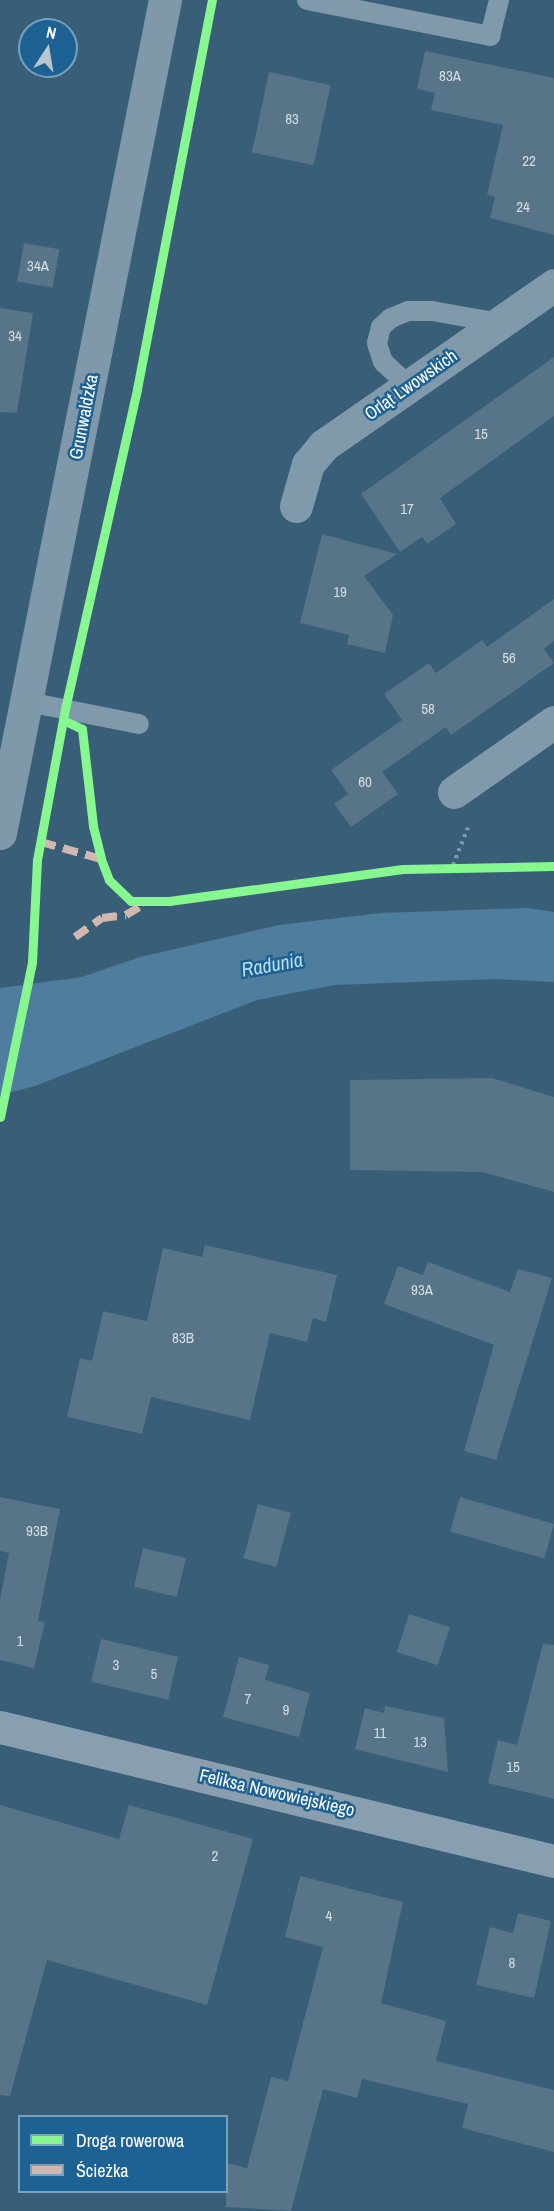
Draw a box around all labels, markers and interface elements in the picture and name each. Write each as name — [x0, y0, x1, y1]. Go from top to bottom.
north arrow — [18, 18, 78, 78]
text: N — [44, 21, 58, 44]
house number: 83A — [439, 67, 461, 85]
house number: 83 — [285, 110, 299, 128]
house number: 22 — [522, 152, 536, 170]
house number: 24 — [516, 198, 530, 216]
house number: 34A — [27, 257, 49, 275]
house number: 34 — [8, 327, 22, 345]
street label: Orląt Lwowskich — [360, 345, 462, 425]
street label: Grunwaldzka — [65, 373, 103, 461]
house number: 15 — [474, 425, 488, 443]
house number: 17 — [400, 500, 414, 518]
house number: 19 — [333, 583, 347, 601]
house number: 56 — [502, 649, 516, 667]
house number: 58 — [421, 700, 435, 718]
house number: 60 — [358, 773, 372, 791]
water label: Radunia — [239, 947, 305, 981]
house number: 93A — [411, 1281, 433, 1299]
house number: 83B — [172, 1329, 194, 1347]
house number: 93B — [26, 1522, 48, 1540]
house number: 1 — [17, 1632, 23, 1650]
house number: 3 — [113, 1656, 119, 1674]
house number: 5 — [151, 1665, 157, 1683]
house number: 7 — [245, 1690, 251, 1708]
house number: 9 — [283, 1701, 289, 1719]
house number: 11 — [374, 1724, 386, 1742]
house number: 13 — [413, 1733, 427, 1751]
house number: 15 — [506, 1758, 520, 1776]
street label: Feliksa Nowowiejskiego — [197, 1765, 357, 1821]
house number: 2 — [212, 1847, 218, 1865]
house number: 4 — [326, 1907, 332, 1925]
house number: 8 — [509, 1954, 515, 1972]
legend — [18, 2115, 228, 2193]
text: Droga rowerowa — [76, 2128, 184, 2153]
text: Ścieżka — [76, 2158, 129, 2183]

